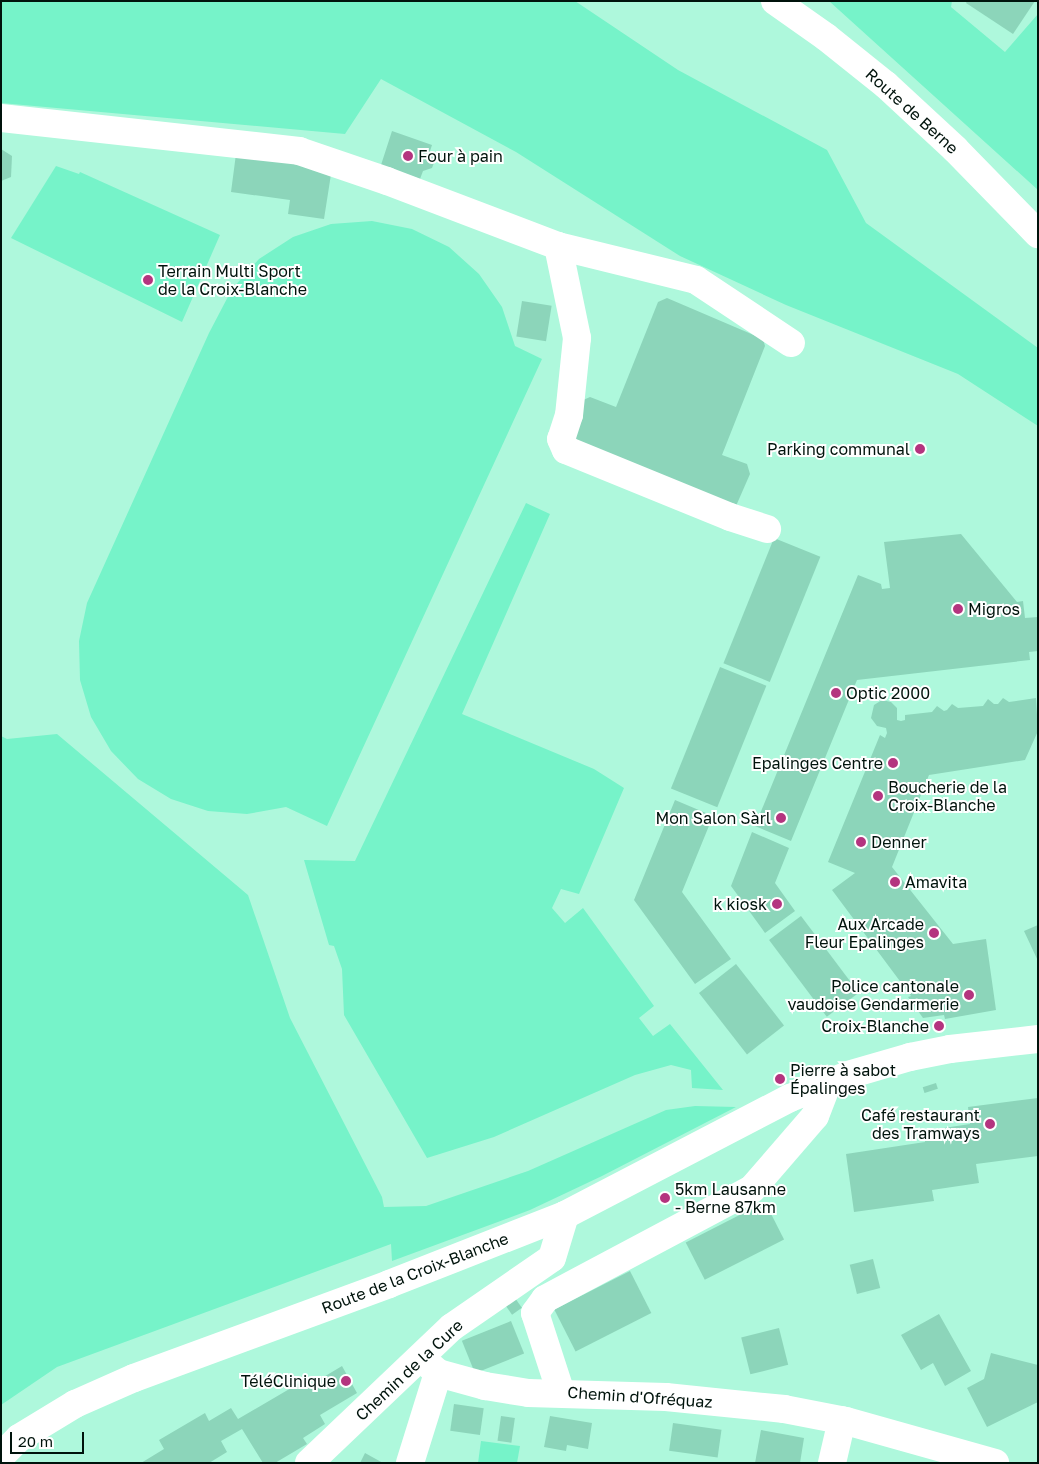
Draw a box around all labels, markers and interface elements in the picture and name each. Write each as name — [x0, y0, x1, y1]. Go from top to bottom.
street label: Route de Berne — [862, 64, 962, 158]
place label: Four à pain — [418, 146, 503, 166]
marker: Four à pain — [402, 150, 414, 162]
place label: Terrain Multi Sport de la Croix-Blanche — [158, 261, 307, 299]
marker: Terrain Multi Sport de la Croix-Blanche — [142, 274, 154, 286]
place label: Parking communal — [767, 439, 910, 459]
marker: Parking communal — [914, 443, 926, 455]
place label: Migros — [968, 599, 1020, 619]
marker: Migros — [952, 603, 964, 615]
place label: Optic 2000 — [846, 683, 930, 703]
marker: Optic 2000 — [830, 687, 842, 699]
place label: Epalinges Centre — [752, 753, 883, 773]
marker: Epalinges Centre — [887, 757, 899, 769]
place label: Boucherie de la Croix-Blanche — [888, 777, 1007, 815]
marker: Boucherie de la Croix-Blanche — [872, 790, 884, 802]
place label: Mon Salon Sàrl — [655, 808, 771, 828]
marker: Mon Salon Sàrl — [775, 812, 787, 824]
place label: Denner — [871, 832, 927, 852]
marker: Denner — [855, 836, 867, 848]
place label: Amavita — [905, 872, 967, 892]
marker: Amavita — [889, 876, 901, 888]
place label: k kiosk — [714, 894, 767, 914]
marker: k kiosk — [771, 898, 783, 910]
place label: Aux Arcade Fleur Epalinges — [805, 914, 924, 952]
marker: Aux Arcade Fleur Epalinges — [928, 927, 940, 939]
place label: Police cantonale vaudoise Gendarmerie — [788, 976, 959, 1014]
marker: Police cantonale vaudoise Gendarmerie — [963, 989, 975, 1001]
place label: Croix-Blanche — [821, 1016, 929, 1036]
marker: Croix-Blanche — [933, 1020, 945, 1032]
place label: Pierre à sabot Épalinges — [790, 1060, 896, 1098]
marker: Pierre à sabot Épalinges — [774, 1073, 786, 1085]
place label: Café restaurant des Tramways — [861, 1105, 980, 1143]
marker: Café restaurant des Tramways — [984, 1118, 996, 1130]
place label: 5km Lausanne - Berne 87km — [675, 1179, 786, 1217]
marker: 5km Lausanne - Berne 87km — [659, 1192, 671, 1204]
street label: Route de la Croix-Blanche — [319, 1228, 511, 1318]
street label: Chemin de la Cure — [351, 1315, 467, 1425]
place label: TéléClinique — [241, 1371, 336, 1391]
marker: TéléClinique — [340, 1375, 352, 1387]
street label: Chemin d'Ofréquaz — [567, 1382, 713, 1412]
scale bar — [12, 1422, 86, 1454]
text: 20 m — [18, 1432, 53, 1450]

